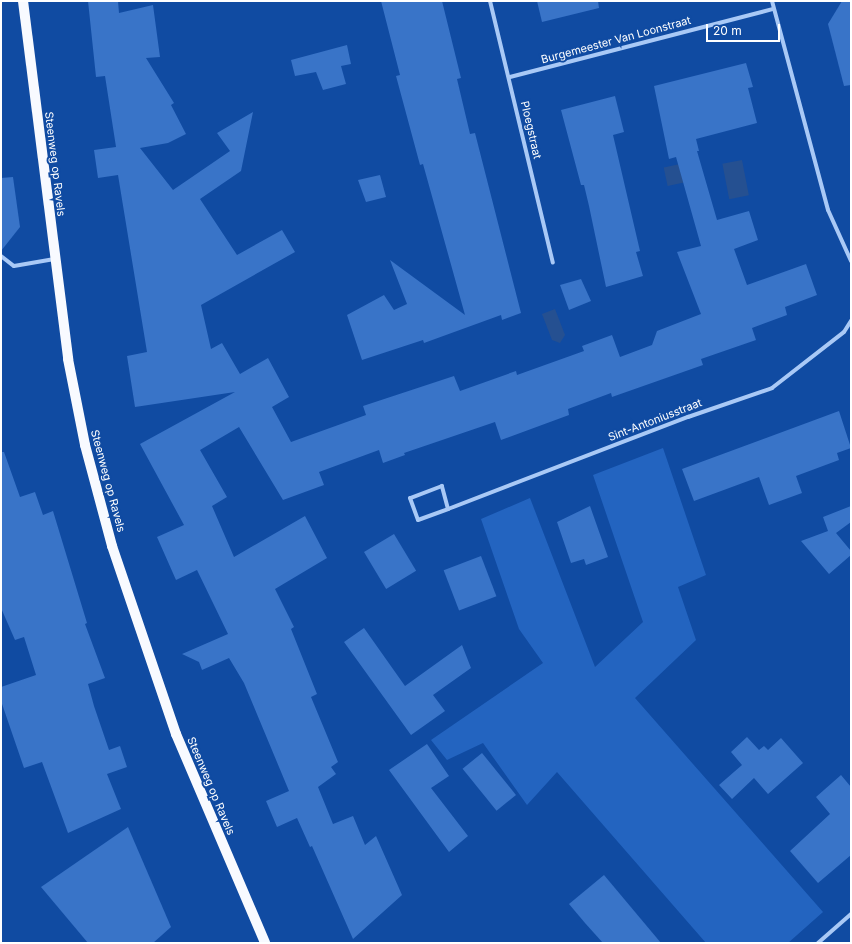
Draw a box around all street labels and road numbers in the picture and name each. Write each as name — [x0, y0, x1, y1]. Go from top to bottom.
street label: Burgemeester Van Loonstraat — [540, 14, 692, 66]
street label: Ploegstraat — [518, 100, 544, 160]
street label: Steenweg op Ravels — [42, 111, 68, 217]
street label: Sint-Antoniusstraat — [606, 396, 704, 444]
street label: Steenweg op Ravels — [88, 428, 128, 534]
street label: Steenweg op Ravels — [184, 735, 238, 837]

